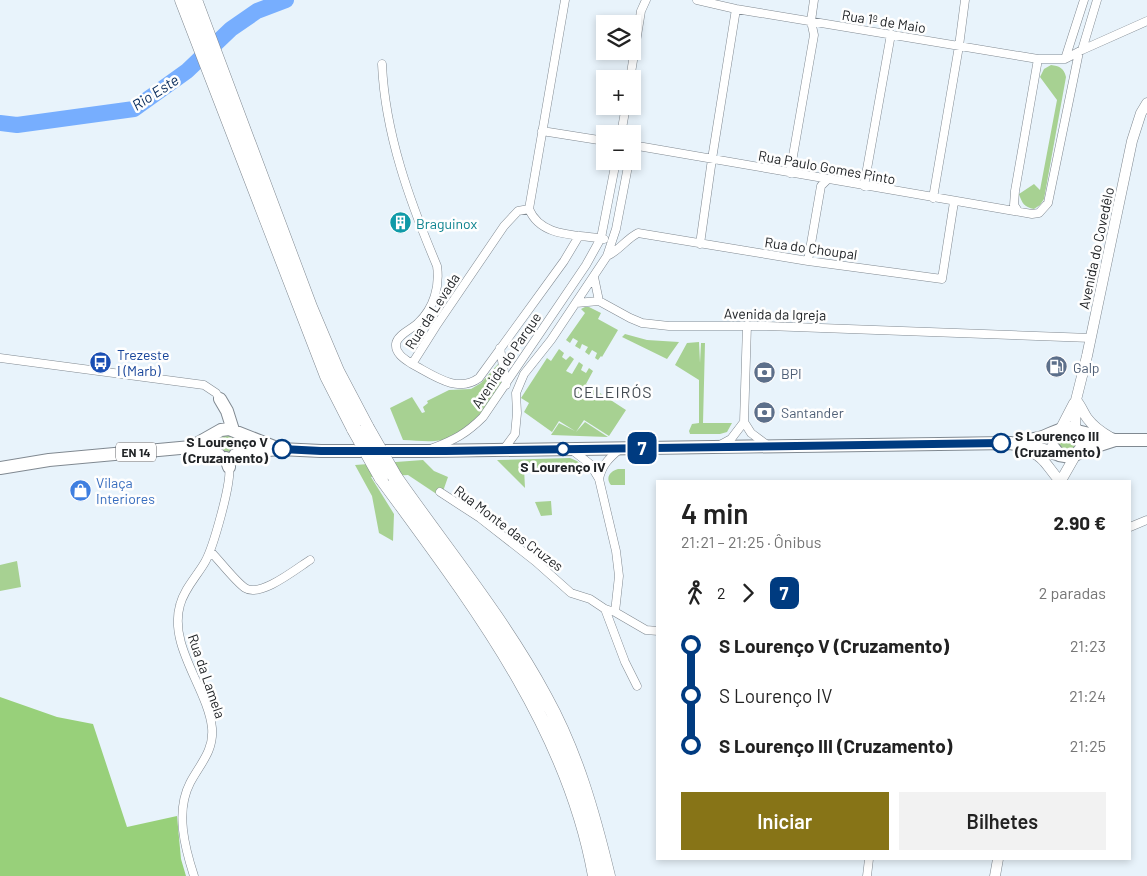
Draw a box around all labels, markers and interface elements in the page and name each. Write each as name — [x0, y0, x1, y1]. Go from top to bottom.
street label: Rua 1º de Maio — [841, 6, 927, 36]
map controls — [596, 15, 641, 170]
button: layers — [596, 15, 641, 60]
water label: Rio Este — [128, 70, 182, 114]
button: + — [596, 70, 641, 115]
button: − — [596, 125, 641, 170]
street label: Rua Paulo Gomes Pinto — [757, 147, 897, 187]
street label: Avenida do Covedêlo — [1075, 185, 1117, 311]
building icon: Braguinox — [388, 211, 412, 235]
place label: Braguinox — [416, 215, 477, 232]
street label: Rua do Choupal — [764, 233, 858, 263]
street label: Rua da Levada — [401, 270, 463, 352]
street label: Avenida da Igreja — [724, 305, 826, 323]
street label: Avenida do Parque — [468, 309, 544, 411]
place label: Trezeste I (Marb) — [117, 346, 169, 379]
bus stop icon: Trezeste I (Marb) — [89, 350, 113, 374]
fuel station icon: Galp — [1045, 355, 1069, 379]
place label: Galp — [1073, 359, 1100, 376]
bank icon: BPI — [753, 361, 777, 385]
place label: BPI — [781, 365, 802, 382]
district label: CELEIRÓS — [573, 382, 653, 401]
bank icon: Santander — [753, 400, 777, 424]
place label: Santander — [781, 404, 844, 421]
place label: S Lourenço III (Cruzamento) — [1014, 427, 1100, 460]
line badge: 7 — [626, 432, 658, 464]
place label: S Lourenço V (Cruzamento) — [182, 433, 268, 466]
marker: S Lourenço III (Cruzamento) — [991, 433, 1011, 453]
text: 7 — [638, 437, 646, 459]
marker: S Lourenço V (Cruzamento) — [272, 439, 292, 459]
road number: EN 14 — [116, 442, 156, 462]
marker: S Lourenço IV — [556, 442, 570, 456]
place label: S Lourenço IV — [520, 458, 606, 475]
place label: Vilaça Interiores — [96, 474, 155, 507]
shop icon: Vilaça Interiores — [68, 478, 92, 502]
street label: Rua Monte das Cruzes — [451, 481, 567, 575]
text: 4 min — [681, 496, 749, 530]
text: 2.90 € — [1053, 511, 1106, 534]
text: 21:21 – 21:25 · Ônibus — [681, 532, 822, 551]
icon: walk — [681, 579, 709, 607]
icon: forward — [734, 579, 762, 607]
text: 7 — [780, 582, 789, 604]
text: 2 — [717, 583, 726, 602]
text: 2 paradas — [1039, 583, 1106, 602]
street label: Rua da Lamela — [185, 632, 229, 720]
text: S Lourenço V (Cruzamento) — [719, 634, 949, 657]
text: 21:23 — [1070, 636, 1106, 655]
text: S Lourenço IV — [719, 684, 832, 707]
text: 21:24 — [1069, 686, 1106, 705]
text: S Lourenço III (Cruzamento) — [719, 734, 952, 757]
text: 21:25 — [1070, 736, 1106, 755]
button: Iniciar — [681, 792, 889, 850]
button: Bilhetes — [899, 792, 1106, 850]

